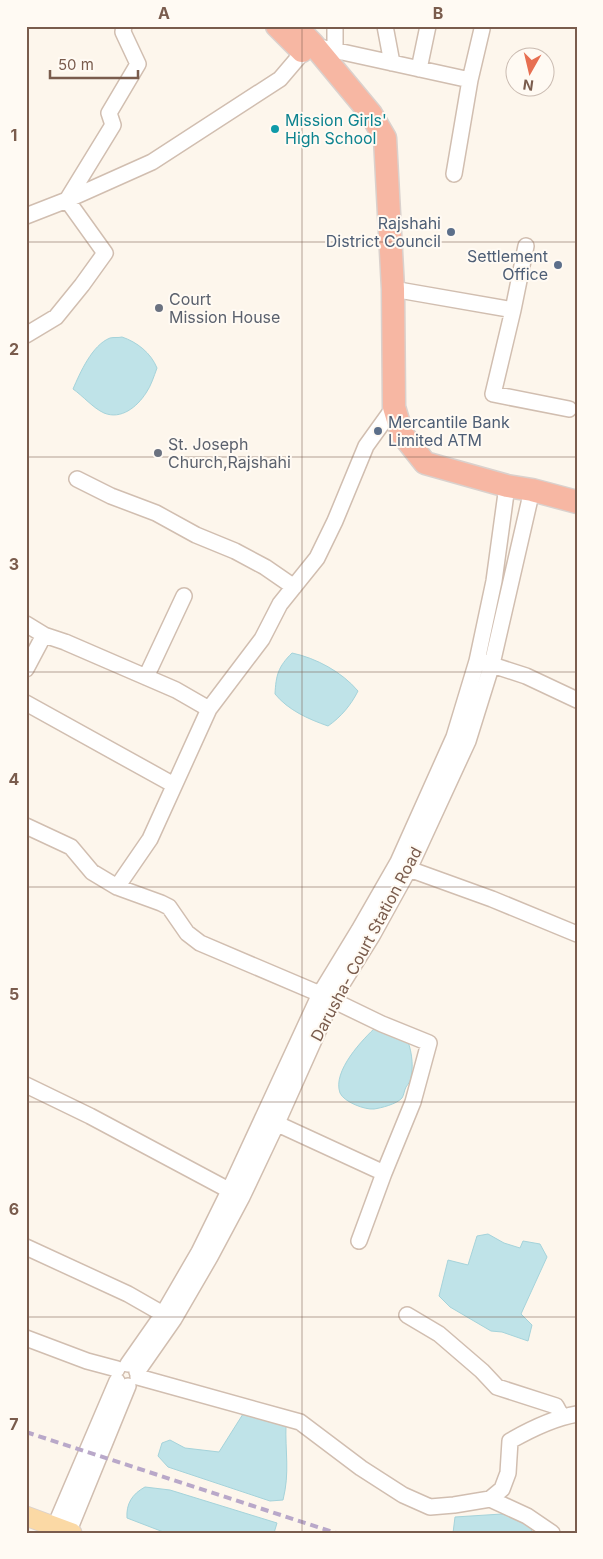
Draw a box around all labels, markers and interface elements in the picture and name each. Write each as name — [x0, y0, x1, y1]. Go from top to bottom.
text: A — [158, 3, 170, 23]
text: B — [433, 3, 443, 23]
scale bar — [50, 48, 138, 80]
north arrow — [506, 48, 556, 98]
text: 50 m — [58, 55, 94, 74]
text: N — [522, 76, 535, 95]
place label: Mission Girls' High School — [285, 110, 387, 148]
marker: Mission Girls' High School — [269, 123, 281, 135]
text: 1 — [11, 125, 17, 145]
place label: Rajshahi District Council — [326, 213, 441, 251]
marker: Rajshahi District Council — [445, 226, 457, 238]
place label: Settlement Office — [467, 246, 548, 284]
marker: Settlement Office — [552, 259, 564, 271]
place label: Court Mission House — [169, 289, 280, 327]
marker: Court Mission House — [153, 302, 165, 314]
text: 2 — [9, 339, 19, 359]
place label: Mercantile Bank Limited ATM — [388, 412, 510, 450]
marker: Mercantile Bank Limited ATM — [372, 425, 384, 437]
place label: St. Joseph Church,Rajshahi — [168, 434, 291, 472]
marker: St. Joseph Church,Rajshahi — [152, 447, 164, 459]
text: 3 — [9, 554, 19, 574]
text: 4 — [9, 769, 20, 789]
street label: Darusha- Court Station Road — [306, 843, 426, 1045]
text: 5 — [9, 984, 19, 1004]
text: 6 — [9, 1199, 19, 1219]
text: 7 — [9, 1414, 19, 1434]

